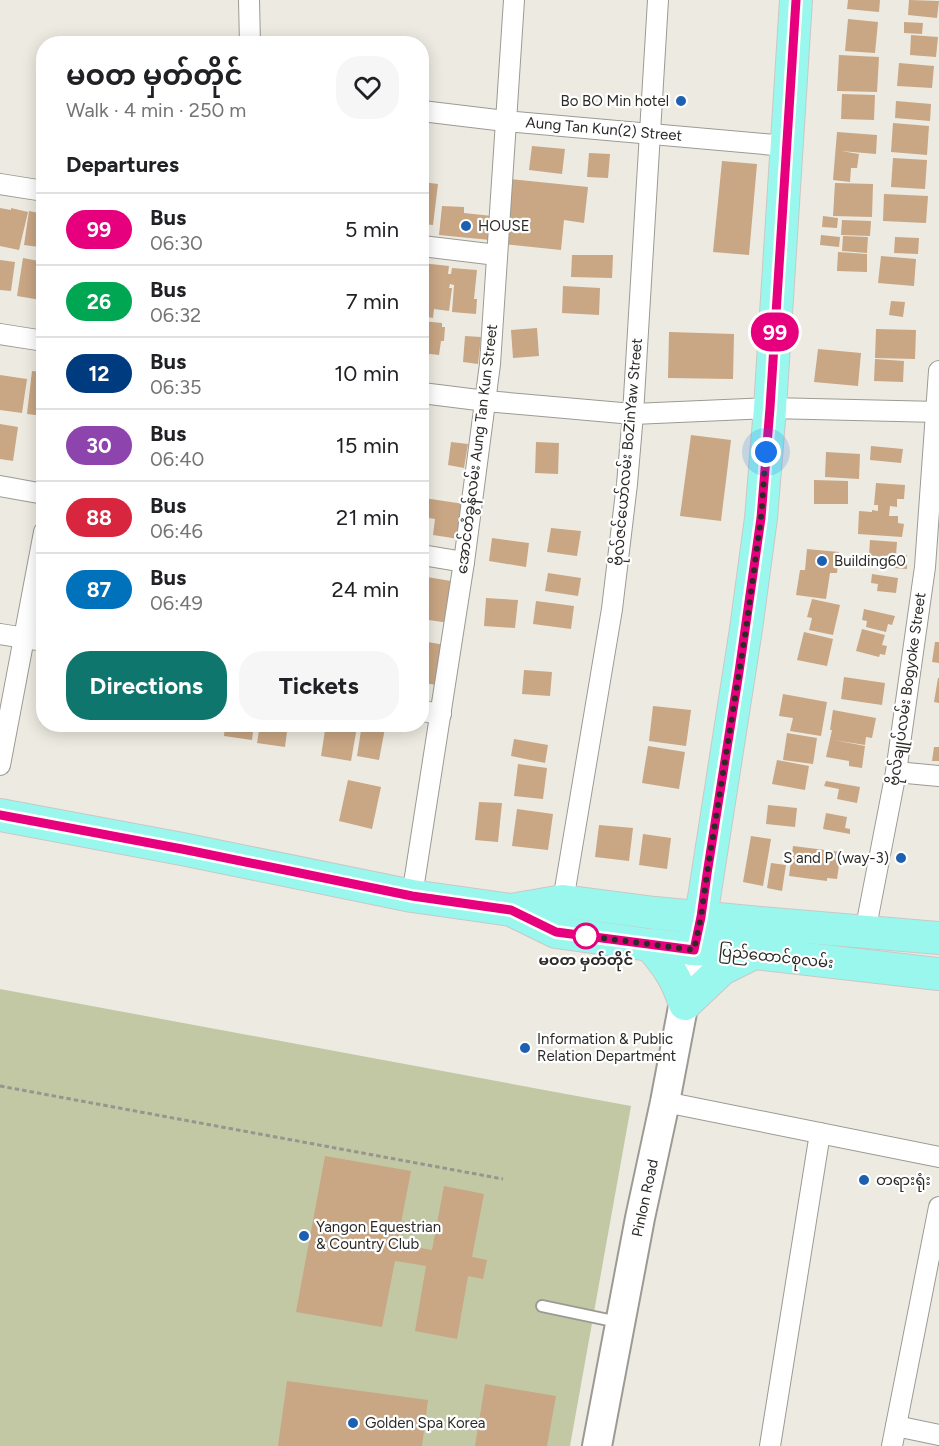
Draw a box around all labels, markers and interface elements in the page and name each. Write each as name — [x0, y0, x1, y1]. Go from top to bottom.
button: heart — [336, 56, 399, 119]
text: မဝတ မှတ်တိုင် — [66, 58, 243, 92]
place label: Bo BO Min hotel — [560, 92, 669, 110]
marker: Bo BO Min hotel — [674, 94, 688, 108]
text: Walk · 4 min · 250 m — [66, 98, 246, 122]
street label: Aung Tan Kun(2) Street — [525, 113, 683, 145]
text: Departures — [66, 151, 179, 178]
text: Bus — [150, 204, 186, 231]
text: 5 min — [345, 216, 399, 243]
text: 99 — [87, 217, 111, 242]
place label: HOUSE — [478, 217, 530, 235]
marker: HOUSE — [459, 219, 473, 233]
text: 06:30 — [150, 231, 203, 255]
text: Bus — [150, 276, 186, 303]
text: 7 min — [346, 288, 399, 315]
text: 26 — [87, 289, 111, 314]
text: 06:32 — [150, 303, 201, 327]
line badge: 99 — [748, 312, 802, 352]
text: 99 — [763, 320, 787, 345]
street label: အောင်တံခွန်လမ်း Aung Tan Kun Street — [452, 323, 504, 575]
street label: ဗိုလ်ဇင်ယော်လမ်း BoZinYaw Street — [607, 337, 649, 567]
text: Bus — [150, 348, 186, 375]
text: 10 min — [334, 360, 399, 387]
text: 12 — [88, 361, 110, 386]
text: 06:35 — [150, 375, 202, 399]
text: Bus — [150, 420, 186, 447]
text: 15 min — [336, 432, 399, 459]
text: 30 — [86, 433, 112, 458]
your location — [751, 437, 781, 467]
text: 06:40 — [150, 447, 204, 471]
text: Bus — [150, 492, 186, 519]
text: 21 min — [336, 504, 399, 531]
text: 88 — [86, 505, 112, 530]
text: 06:46 — [150, 519, 203, 543]
place label: Building60 — [834, 552, 906, 570]
marker: Building60 — [815, 554, 829, 568]
text: Bus — [150, 564, 186, 591]
text: 24 min — [332, 576, 399, 603]
text: 87 — [87, 577, 111, 602]
text: 06:49 — [150, 591, 203, 615]
street label: ဗိုလ်ချုပ်လမ်း Bogyoke Street — [884, 591, 933, 787]
button: Directions — [66, 651, 227, 720]
button: Tickets — [239, 651, 399, 720]
place label: S and P (way-3) — [783, 849, 889, 867]
marker: S and P (way-3) — [894, 851, 908, 865]
marker: မဝတ မှတ်တိုင် — [573, 923, 599, 949]
street label: ပြည်ထောင်စုလမ်း — [717, 941, 834, 975]
place label: မဝတ မှတ်တိုင် — [539, 950, 633, 972]
place label: Information & Public Relation Department — [537, 1030, 677, 1065]
marker: Information & Public Relation Department — [518, 1041, 532, 1055]
street label: Pinlon Road — [628, 1157, 662, 1239]
place label: တရားရုံး — [876, 1171, 931, 1192]
marker: တရားရုံး — [857, 1173, 871, 1187]
place label: Yangon Equestrian & Country Club — [316, 1218, 441, 1253]
marker: Yangon Equestrian & Country Club — [297, 1229, 311, 1243]
place label: Golden Spa Korea — [365, 1414, 486, 1432]
marker: Golden Spa Korea — [346, 1416, 360, 1430]

